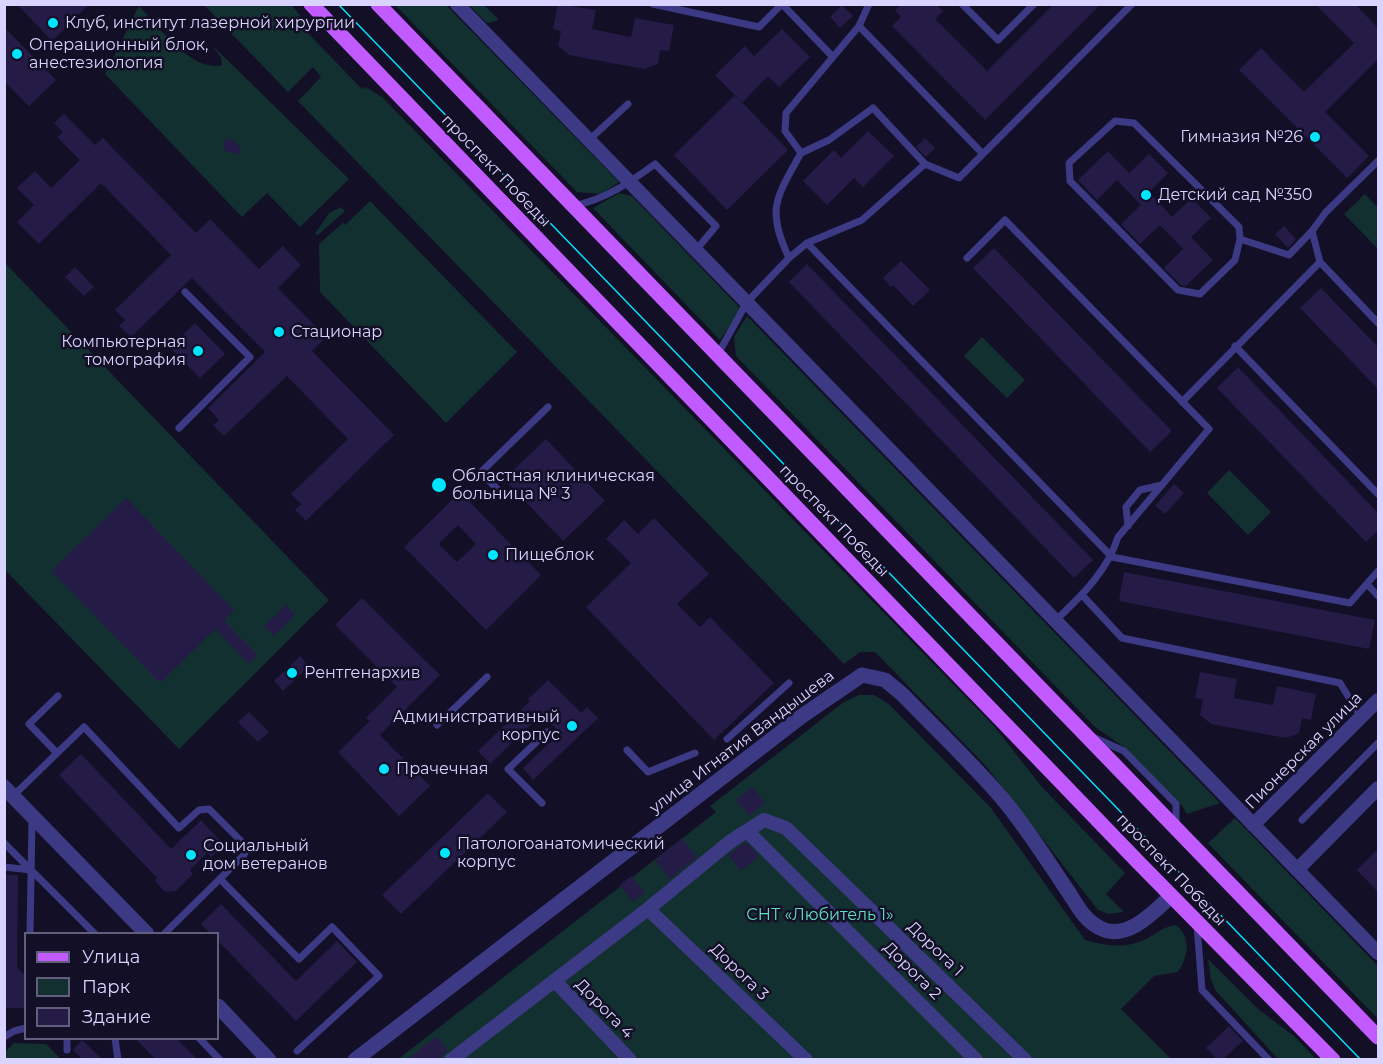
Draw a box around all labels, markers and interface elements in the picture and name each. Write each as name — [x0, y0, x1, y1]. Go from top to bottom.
place label: Клуб, институт лазерной хирургии — [65, 13, 355, 33]
marker: Клуб, институт лазерной хирургии — [46, 16, 60, 30]
place label: Операционный блок, анестезиология — [29, 35, 209, 73]
marker: Операционный блок, анестезиология — [10, 47, 24, 61]
street label: проспект Победы — [437, 111, 555, 231]
place label: Гимназия №26 — [1180, 127, 1303, 147]
marker: Гимназия №26 — [1308, 130, 1322, 144]
place label: Детский сад №350 — [1158, 185, 1312, 205]
marker: Детский сад №350 — [1139, 188, 1153, 202]
place label: Стационар — [291, 322, 382, 342]
marker: Стационар — [272, 325, 286, 339]
place label: Компьютерная томография — [61, 332, 186, 370]
marker: Компьютерная томография — [191, 344, 205, 358]
street label: проспект Победы — [775, 461, 893, 581]
place label: Областная клиническая больница № 3 — [452, 466, 655, 504]
marker: Областная клиническая больница № 3 — [430, 476, 448, 494]
place label: Пищеблок — [505, 545, 594, 565]
marker: Пищеблок — [486, 548, 500, 562]
place label: Рентгенархив — [304, 663, 420, 683]
marker: Рентгенархив — [285, 666, 299, 680]
street label: улица Игнатия Вандышева — [646, 666, 838, 818]
street label: Пионерская улица — [1242, 689, 1366, 813]
place label: Административный корпус — [393, 707, 560, 745]
marker: Административный корпус — [565, 719, 579, 733]
place label: Прачечная — [396, 759, 488, 779]
marker: Прачечная — [377, 762, 391, 776]
street label: проспект Победы — [1112, 810, 1230, 930]
place label: Патологоанатомический корпус — [457, 834, 665, 872]
place label: Социальный дом ветеранов — [203, 836, 328, 874]
marker: Патологоанатомический корпус — [438, 846, 452, 860]
marker: Социальный дом ветеранов — [184, 848, 198, 862]
park label: СНТ «Любитель 1» — [746, 905, 894, 925]
street label: Дорога 1 — [903, 918, 967, 980]
legend — [24, 932, 219, 1040]
street label: Дорога 2 — [879, 938, 945, 1004]
street label: Дорога 3 — [706, 939, 772, 1005]
text: Улица — [82, 946, 140, 968]
street label: Дорога 4 — [571, 975, 637, 1043]
text: Парк — [82, 976, 130, 998]
text: Здание — [82, 1006, 151, 1028]

